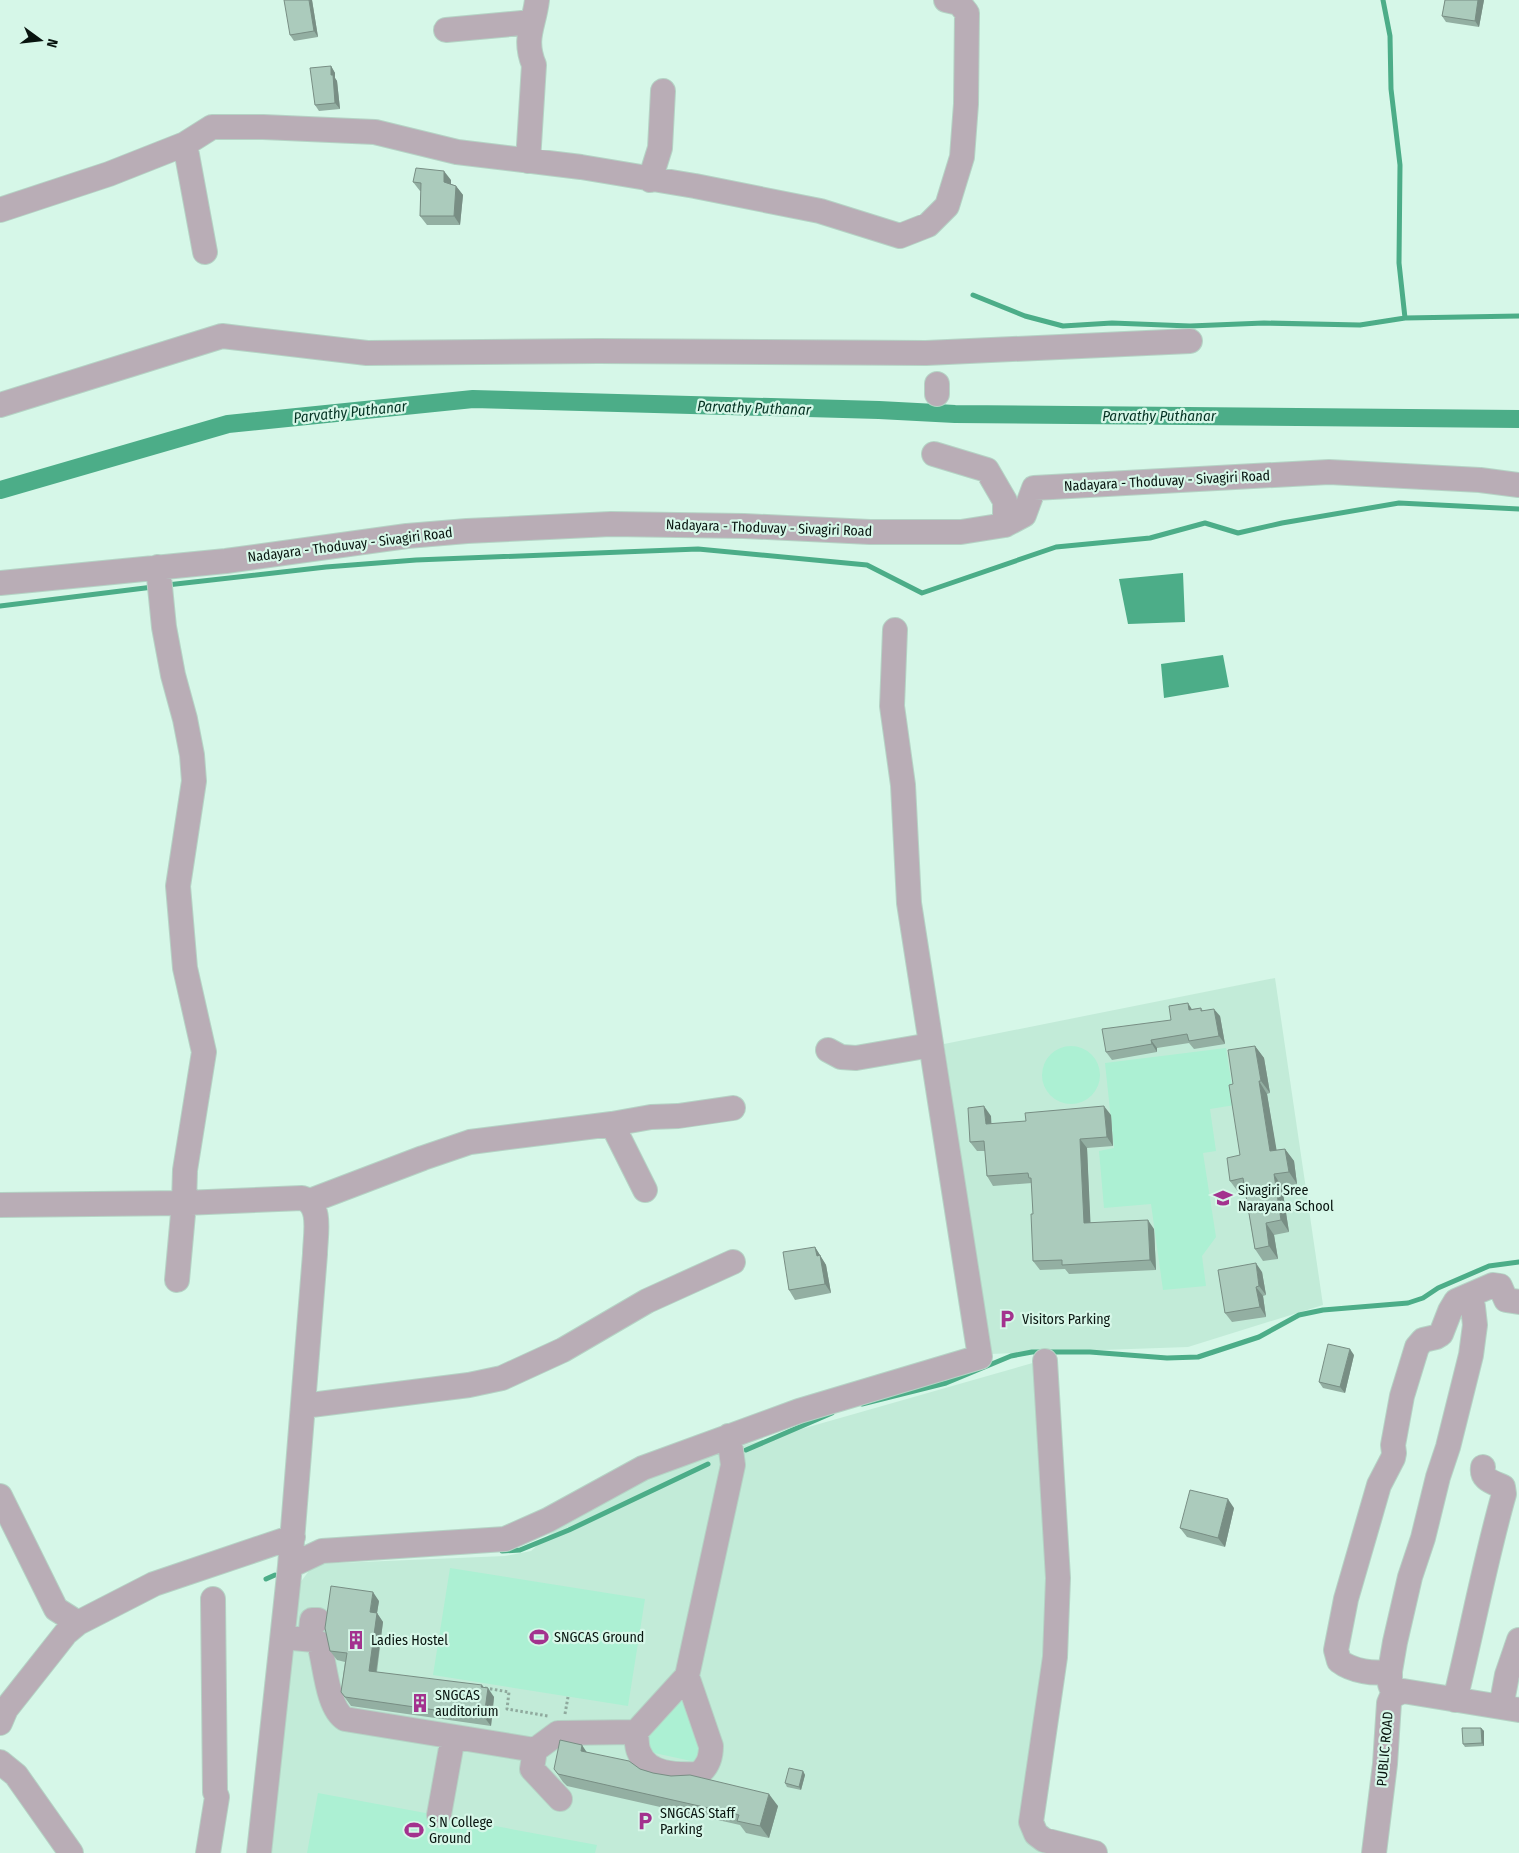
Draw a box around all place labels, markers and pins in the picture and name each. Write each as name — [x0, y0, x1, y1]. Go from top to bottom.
place label: Sivagiri Sree Narayana School — [1238, 1182, 1334, 1215]
school or university icon: Sivagiri Sree Narayana School — [1212, 1187, 1234, 1209]
parking icon: Visitors Parking — [996, 1308, 1018, 1330]
place label: Visitors Parking — [1022, 1311, 1111, 1328]
sports icon: SNGCAS Ground — [528, 1626, 550, 1648]
building icon: Ladies Hostel — [345, 1629, 367, 1651]
place label: SNGCAS Ground — [554, 1629, 644, 1646]
place label: Ladies Hostel — [371, 1632, 448, 1649]
place label: SNGCAS auditorium — [435, 1687, 498, 1720]
building icon: SNGCAS auditorium — [409, 1692, 431, 1714]
place label: SNGCAS Staff Parking — [660, 1805, 737, 1838]
parking icon: SNGCAS Staff Parking — [634, 1810, 656, 1832]
place label: S N College Ground — [429, 1814, 493, 1847]
sports icon: S N College Ground — [403, 1819, 425, 1841]

